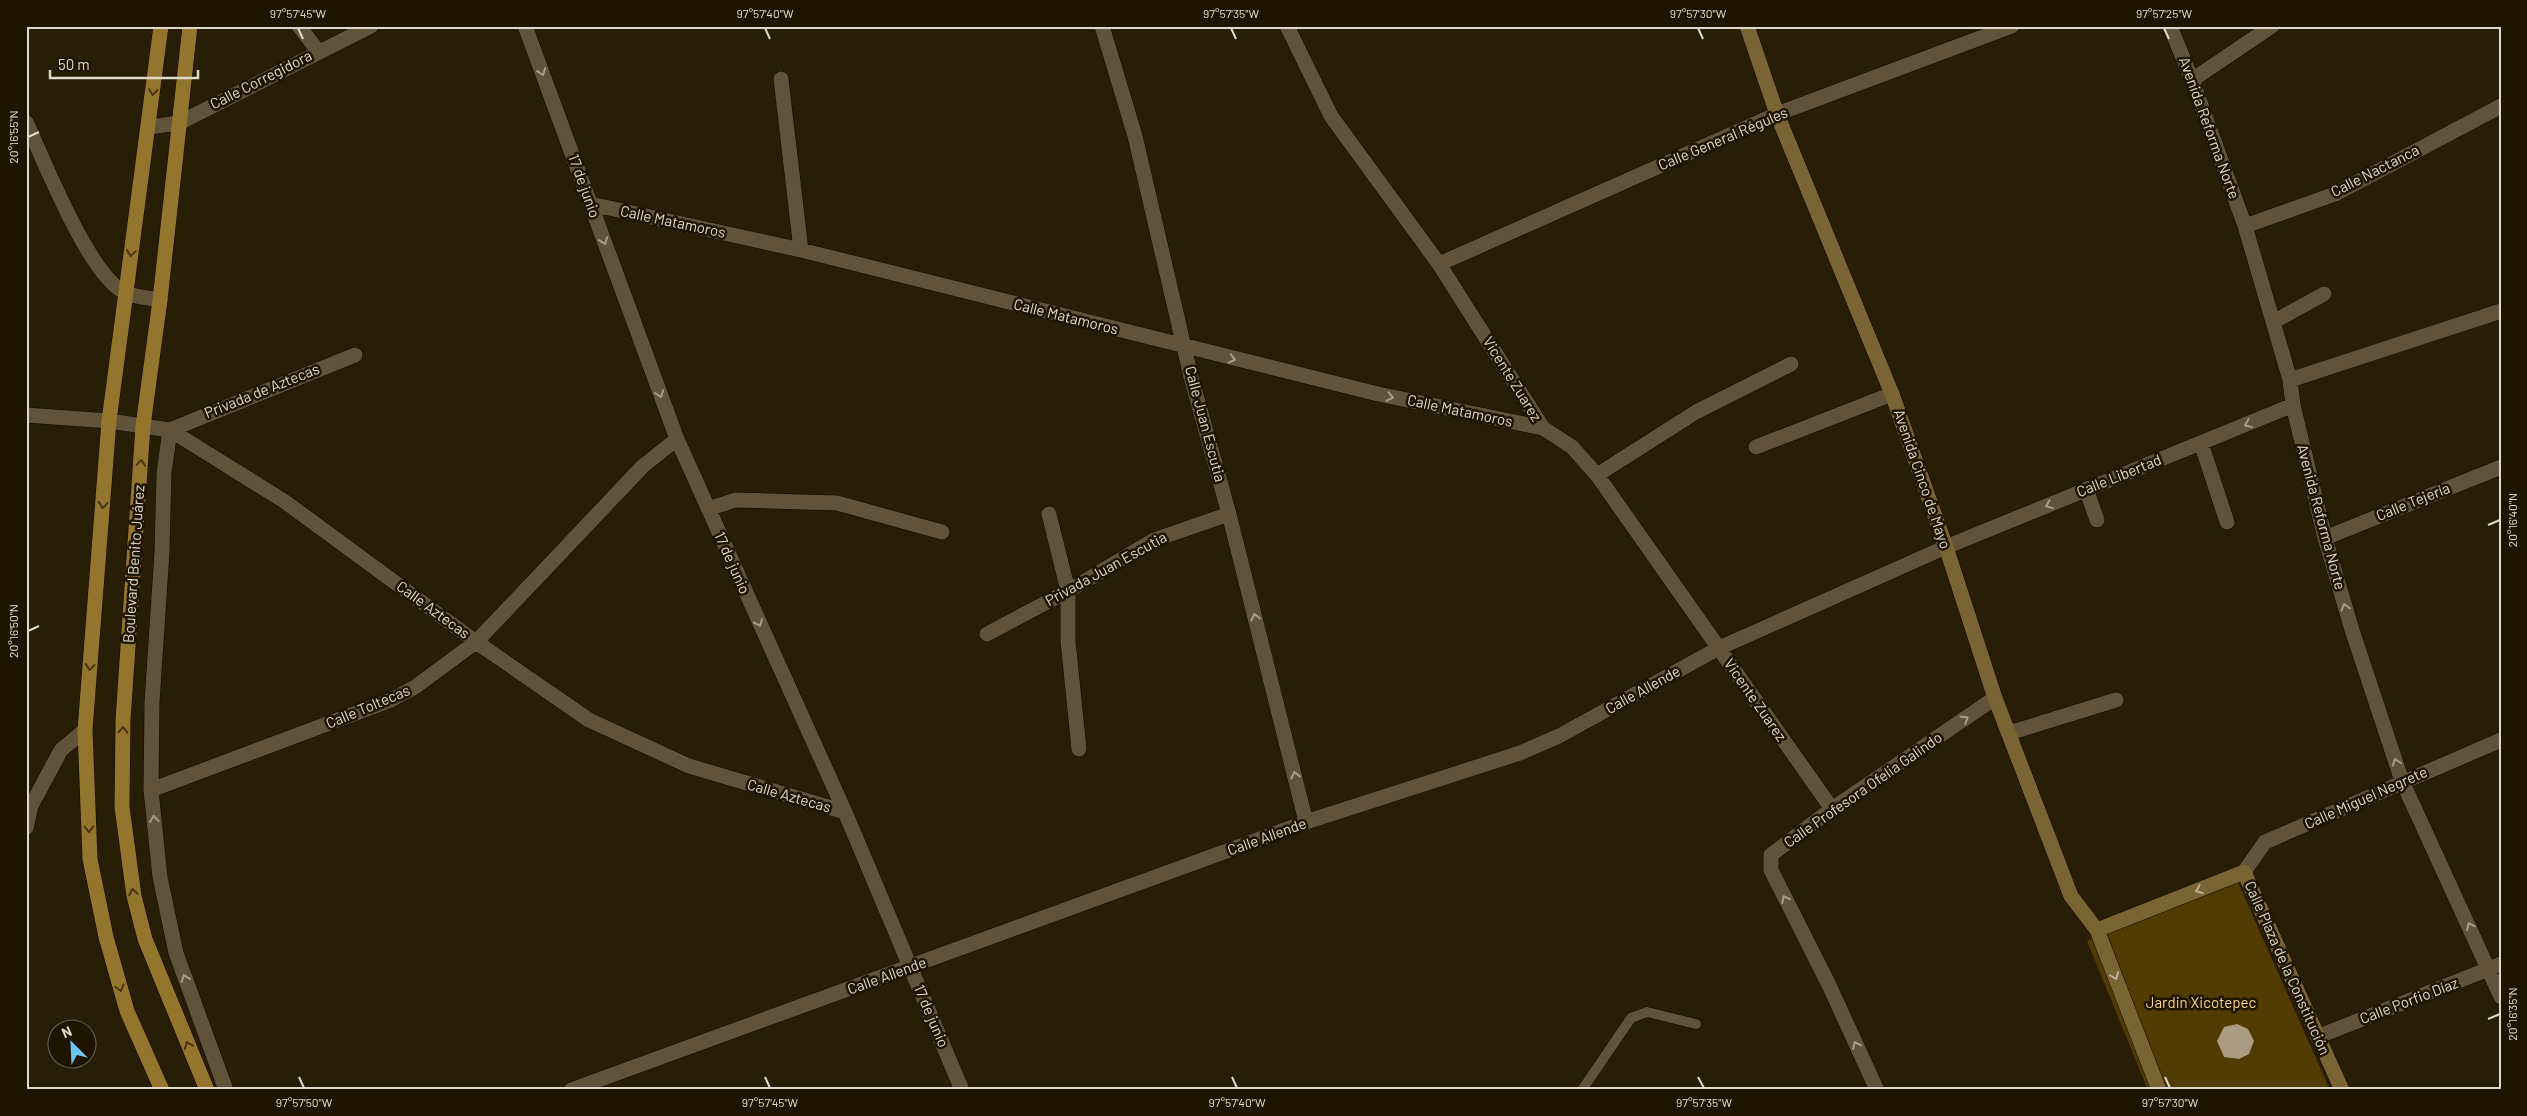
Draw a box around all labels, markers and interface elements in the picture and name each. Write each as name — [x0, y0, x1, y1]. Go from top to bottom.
text: 97°57'45"W — [270, 6, 327, 20]
text: 97°57'40"W — [737, 6, 794, 20]
text: 97°57'35"W — [1203, 6, 1259, 20]
text: 97°57'30"W — [1670, 6, 1727, 20]
text: 97°57'25"W — [2136, 6, 2193, 20]
street label: Calle Corregidora — [207, 46, 315, 113]
scale bar — [50, 48, 198, 80]
street label: Avenida Reforma Norte — [2176, 54, 2244, 201]
text: 50 m — [58, 55, 90, 73]
one-way arrow — [536, 67, 546, 76]
one-way arrow — [148, 88, 159, 96]
street label: Calle General Régules — [1655, 103, 1790, 174]
text: 20°16'55"N — [6, 110, 20, 164]
street label: Calle Nactanca — [2327, 140, 2422, 200]
street label: 17 de junio — [565, 151, 605, 220]
street label: Calle Matamoros — [619, 201, 728, 241]
one-way arrow — [598, 236, 608, 245]
one-way arrow — [126, 249, 137, 257]
street label: Calle Matamoros — [1012, 294, 1120, 338]
street label: Vicente Zuarez — [1480, 333, 1546, 425]
one-way arrow — [1227, 353, 1236, 364]
street label: Privada de Aztecas — [201, 359, 322, 421]
street label: Calle Juan Escutia — [1182, 364, 1230, 484]
one-way arrow — [654, 389, 664, 397]
street label: Calle Matamoros — [1406, 390, 1515, 430]
one-way arrow — [1385, 391, 1394, 401]
street label: Avenida Cinco de Mayo — [1891, 406, 1955, 551]
one-way arrow — [2244, 418, 2252, 428]
street label: Avenida Reforma Norte — [2294, 442, 2350, 591]
street label: Calle Libertad — [2074, 450, 2164, 500]
one-way arrow — [135, 459, 146, 467]
street label: Calle Tejería — [2373, 478, 2452, 524]
street label: Boulevard Benito Juárez — [119, 484, 148, 643]
text: 20°16'40"N — [2505, 493, 2519, 547]
one-way arrow — [2045, 499, 2053, 509]
one-way arrow — [97, 501, 108, 509]
street label: Privada Juan Escutia — [1042, 527, 1169, 609]
street label: 17 de junio — [711, 529, 755, 597]
street label: Calle Aztecas — [393, 577, 474, 642]
text: 20°16'50"N — [6, 604, 20, 658]
one-way arrow — [2341, 604, 2351, 612]
one-way arrow — [1250, 613, 1261, 622]
one-way arrow — [753, 618, 764, 627]
street label: Vicente Zuarez — [1721, 655, 1791, 744]
street label: Calle Allende — [1602, 661, 1683, 717]
one-way arrow — [84, 663, 95, 671]
street label: Calle Toltecas — [323, 680, 412, 732]
one-way arrow — [1959, 716, 1969, 725]
one-way arrow — [118, 726, 128, 734]
street label: Calle Profesora Ofelia Galindo — [1780, 728, 1945, 851]
one-way arrow — [2392, 758, 2402, 766]
street label: Calle Miguel Negrete — [2302, 762, 2430, 832]
one-way arrow — [1290, 771, 1300, 779]
street label: Calle Aztecas — [745, 774, 833, 816]
street label: Calle Allende — [1225, 813, 1309, 859]
one-way arrow — [149, 815, 160, 823]
one-way arrow — [83, 825, 94, 833]
street label: Calle Plaza de la Constitución — [2241, 878, 2334, 1057]
one-way arrow — [2195, 884, 2204, 894]
one-way arrow — [129, 888, 139, 896]
one-way arrow — [1781, 895, 1792, 904]
one-way arrow — [2465, 922, 2476, 931]
street label: Calle Allende — [845, 952, 929, 998]
one-way arrow — [2109, 971, 2119, 980]
street label: Calle Porfio Díaz — [2357, 973, 2461, 1027]
one-way arrow — [181, 974, 191, 983]
street label: 17 de junio — [911, 982, 953, 1050]
one-way arrow — [115, 983, 125, 991]
text: 20°16'35"N — [2505, 987, 2519, 1041]
park label: Jardin Xicotepec — [2146, 993, 2256, 1011]
north arrow — [48, 1018, 98, 1068]
text: N — [59, 1022, 74, 1041]
one-way arrow — [184, 1041, 194, 1050]
one-way arrow — [1852, 1041, 1863, 1050]
text: 97°57'50"W — [276, 1095, 333, 1109]
text: 97°57'45"W — [742, 1095, 799, 1109]
text: 97°57'40"W — [1209, 1095, 1266, 1109]
text: 97°57'35"W — [1676, 1095, 1732, 1109]
text: 97°57'30"W — [2142, 1095, 2199, 1109]

